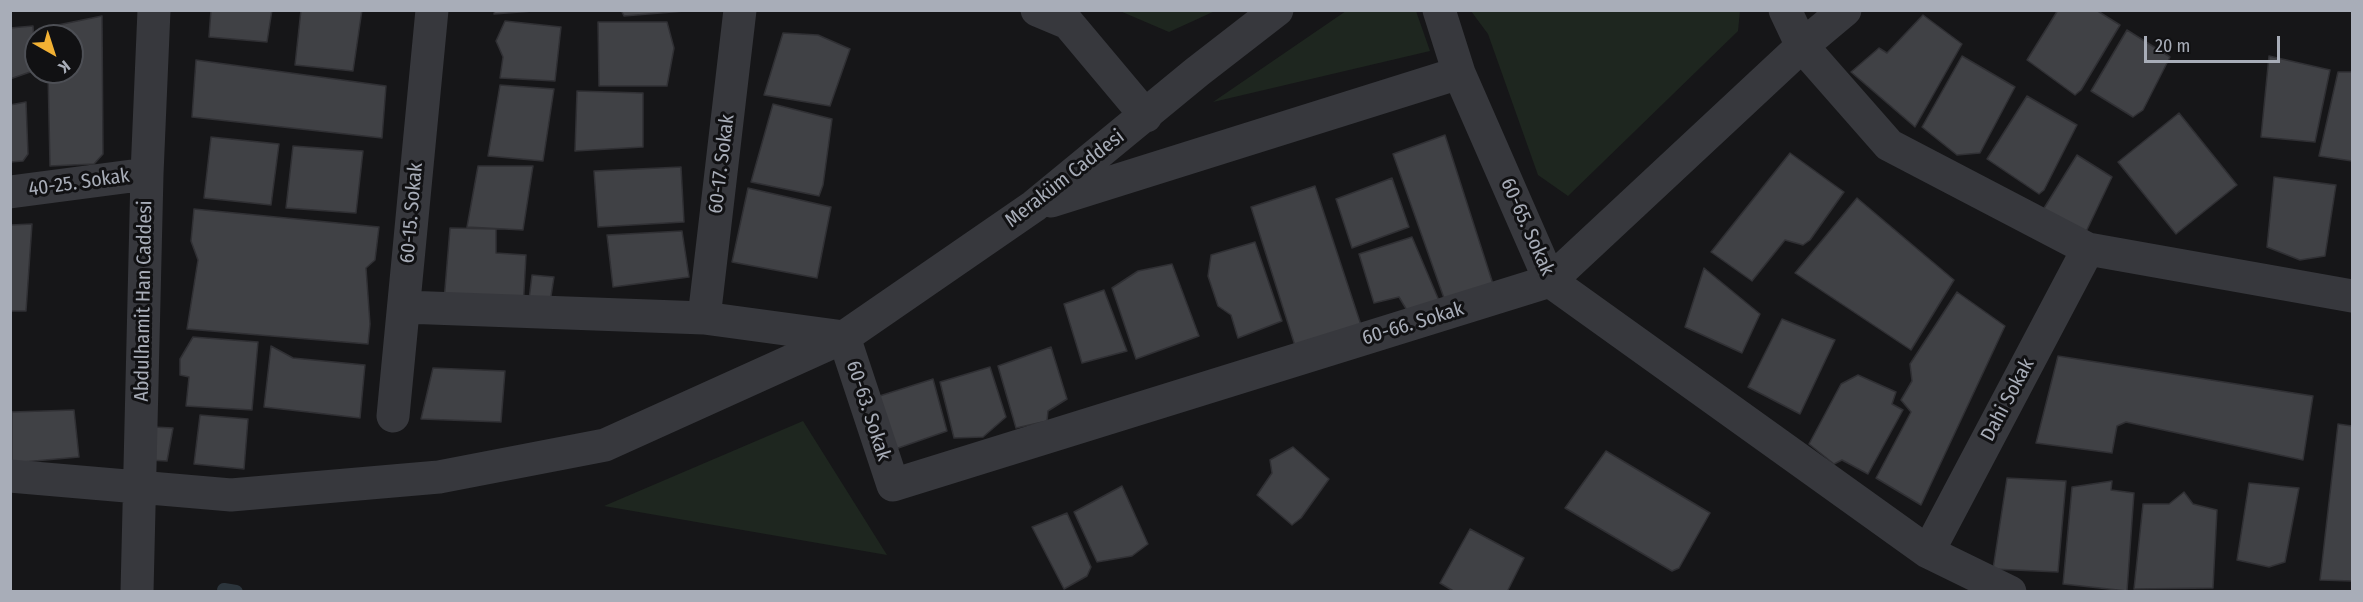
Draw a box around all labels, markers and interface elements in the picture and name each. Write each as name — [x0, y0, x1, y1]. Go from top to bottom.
north arrow — [24, 24, 84, 84]
scale bar — [2147, 24, 2284, 62]
text: 20 m — [2155, 35, 2190, 57]
text: K — [55, 57, 74, 77]
street label: 60-17. Sokak — [704, 113, 740, 215]
street label: Meraküm Caddesi — [1001, 125, 1129, 233]
street label: 60-15. Sokak — [396, 162, 428, 264]
street label: 40-25. Sokak — [27, 164, 131, 202]
street label: 60-65. Sokak — [1495, 175, 1559, 279]
street label: Abdulhamit Han Caddesi — [130, 200, 158, 402]
street label: 60-66. Sokak — [1359, 297, 1467, 351]
street label: Dahi Sokak — [1976, 355, 2040, 445]
street label: 60-63. Sokak — [841, 358, 895, 464]

